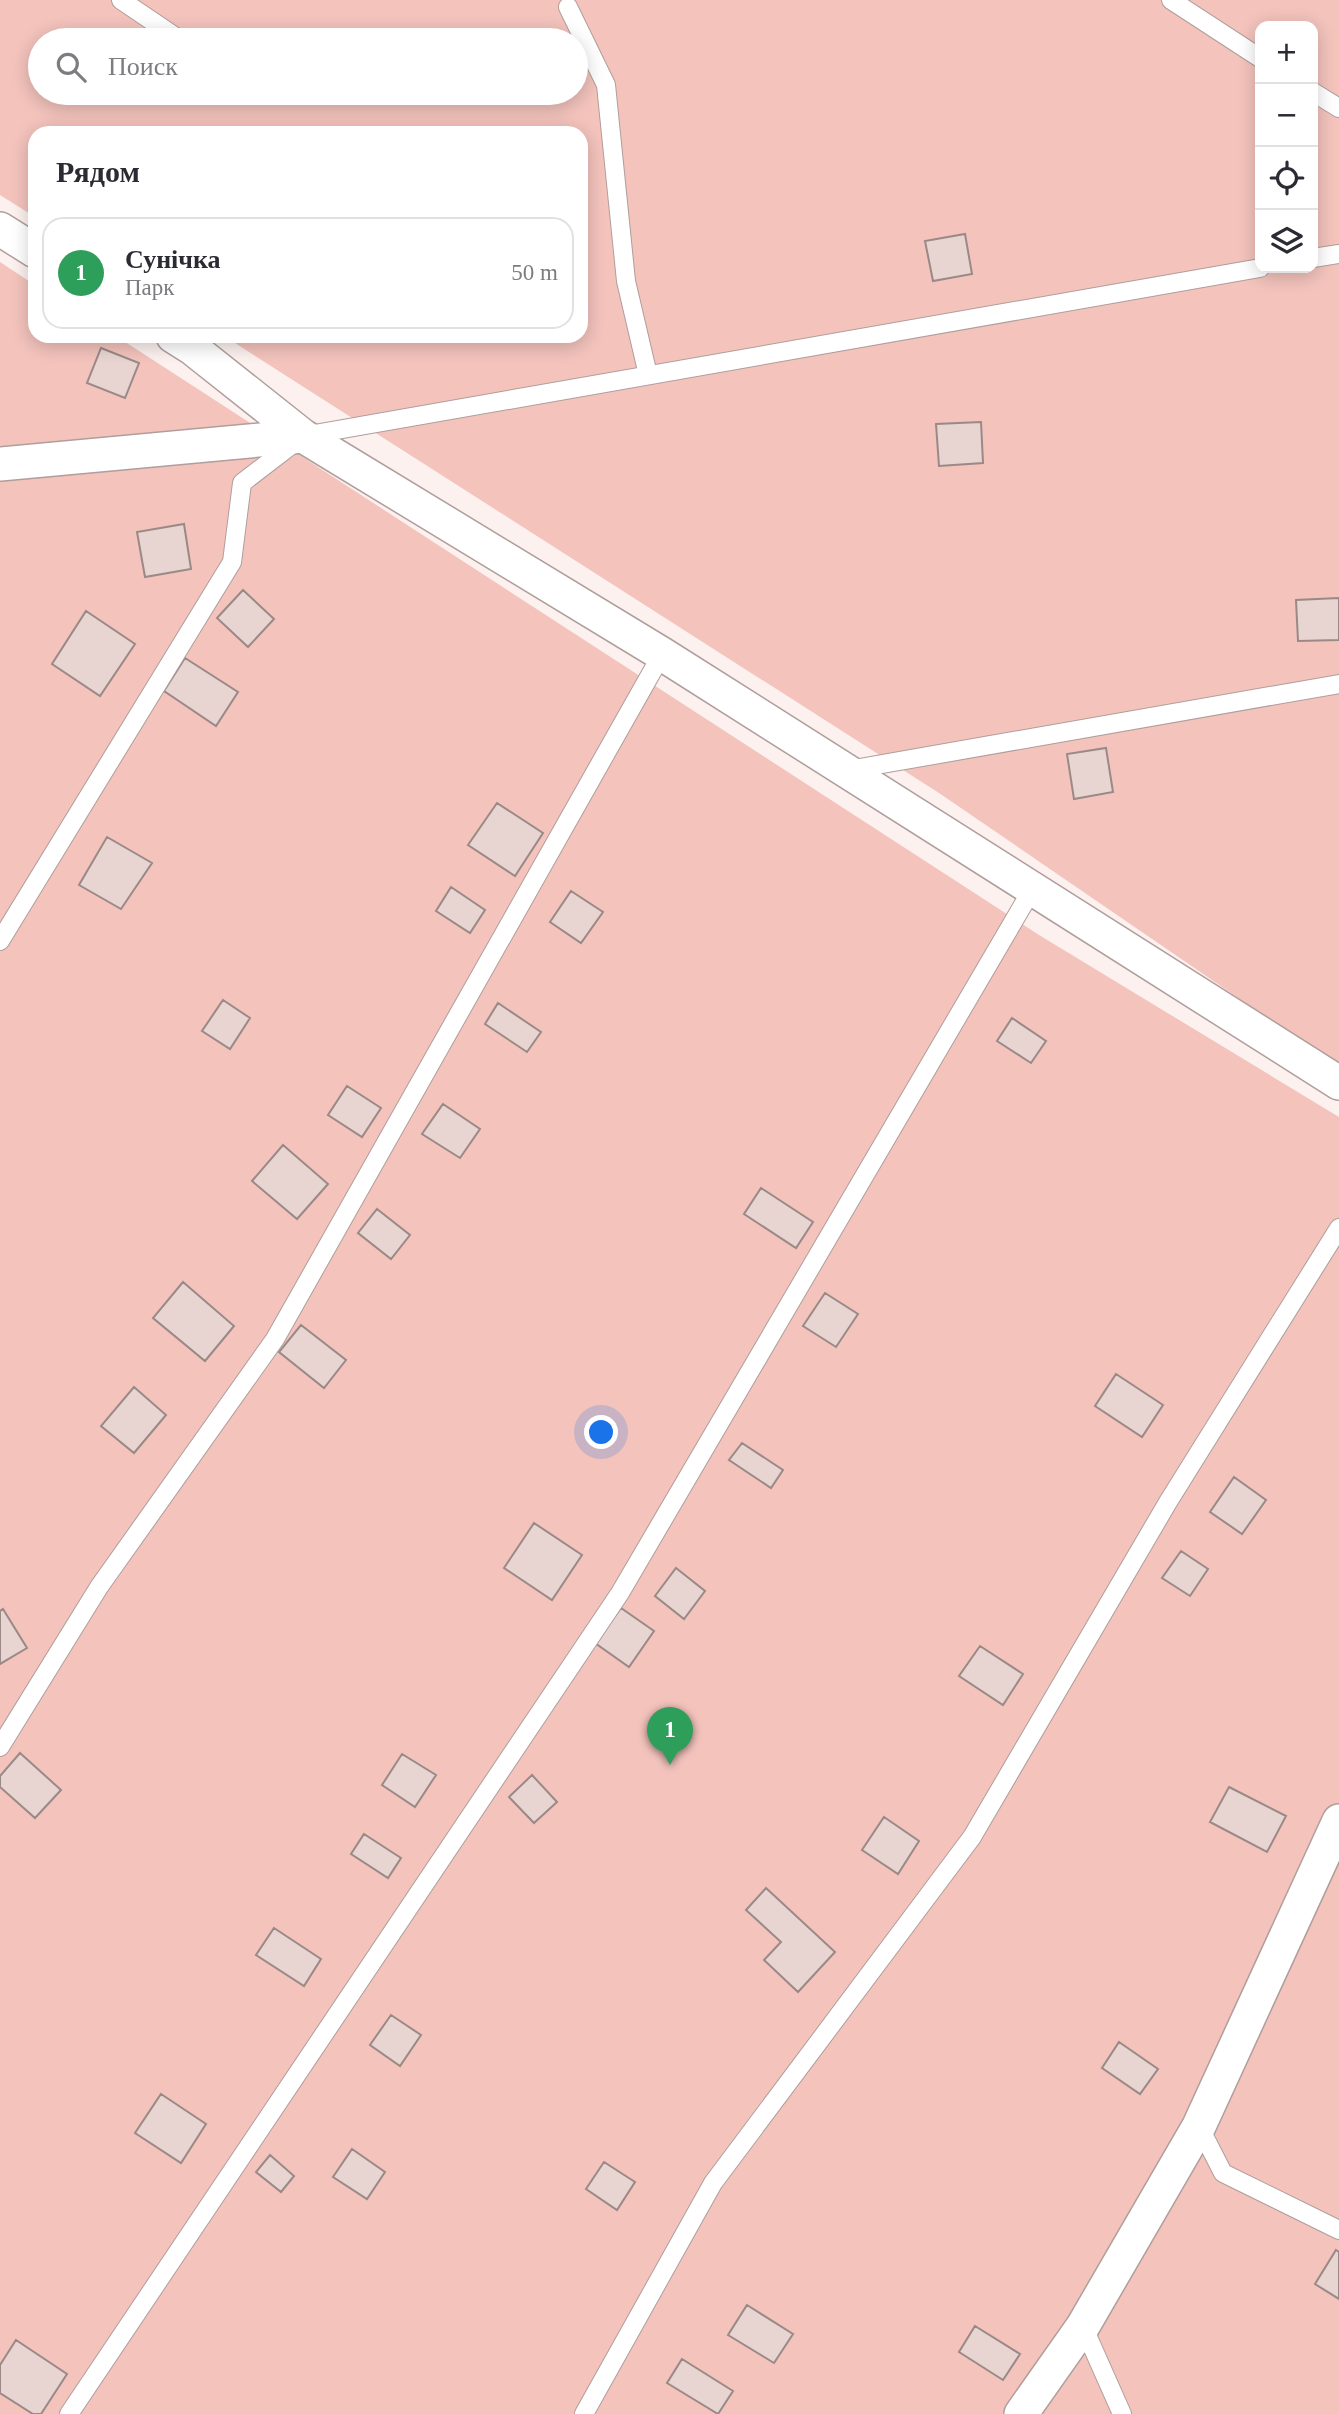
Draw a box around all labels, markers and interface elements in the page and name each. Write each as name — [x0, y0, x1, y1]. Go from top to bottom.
map controls — [1255, 21, 1318, 273]
button: + — [1255, 21, 1318, 84]
search box — [28, 28, 588, 105]
icon: search — [52, 48, 90, 86]
text: Поиск — [108, 52, 178, 81]
button: − — [1255, 84, 1318, 147]
button: locate — [1255, 147, 1318, 210]
text: Рядом — [56, 155, 140, 188]
button: layers — [1255, 210, 1318, 273]
text: Сунічка — [125, 245, 221, 274]
text: 1 — [75, 260, 87, 285]
text: 50 m — [511, 260, 558, 285]
text: Парк — [125, 275, 175, 300]
your location — [584, 1415, 618, 1449]
pin: 1 — [647, 1707, 693, 1765]

